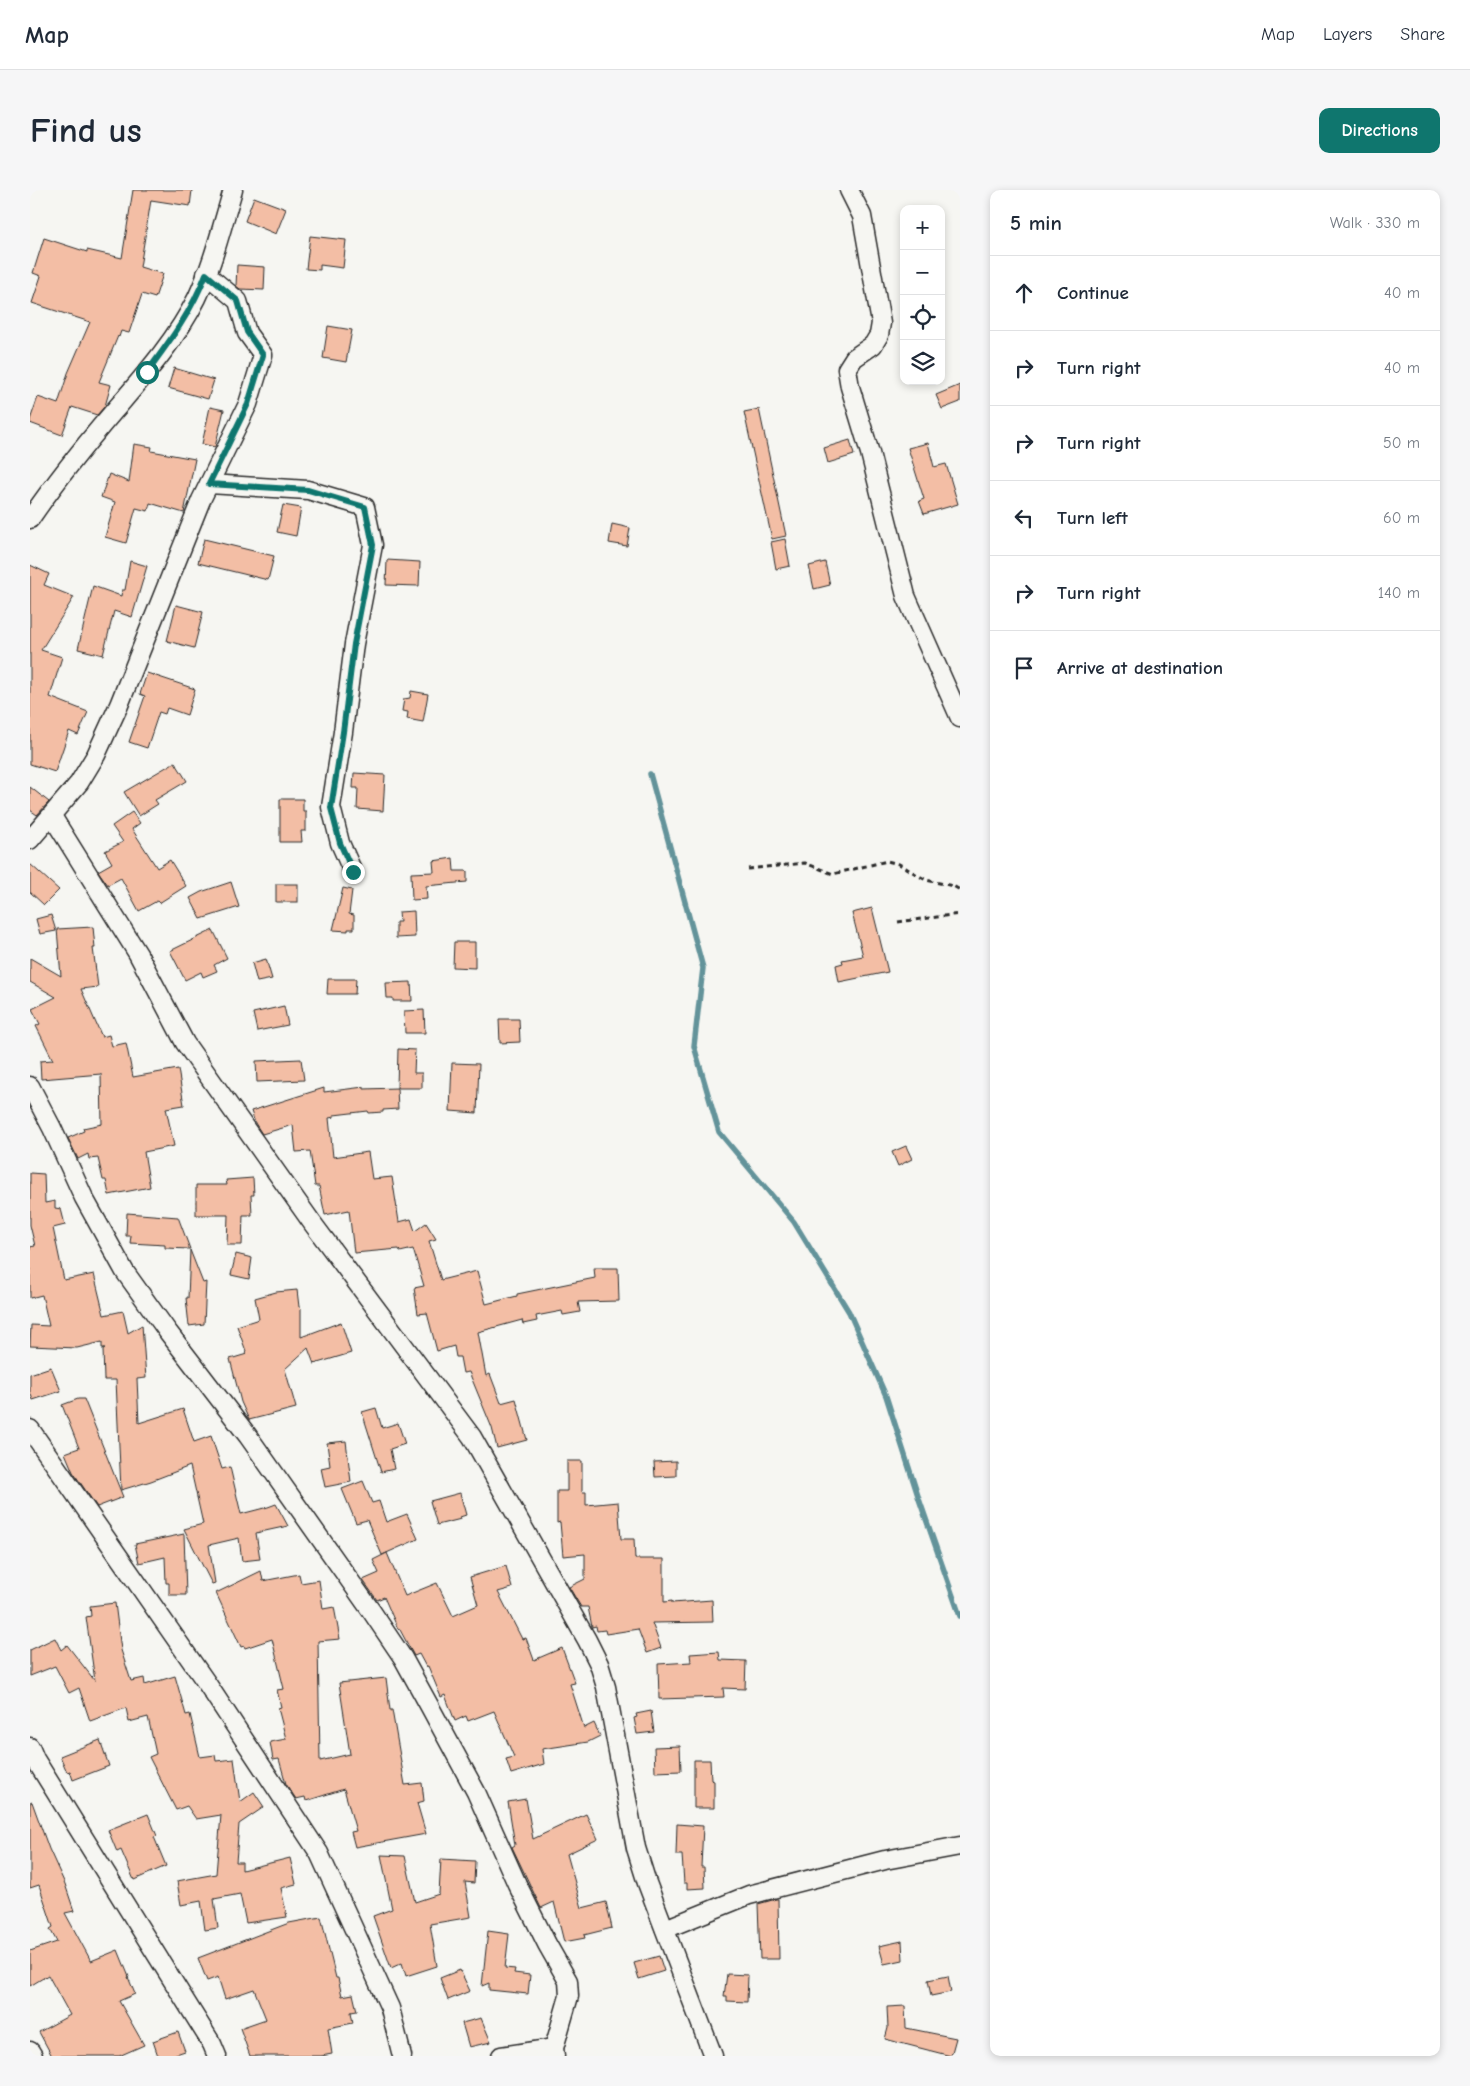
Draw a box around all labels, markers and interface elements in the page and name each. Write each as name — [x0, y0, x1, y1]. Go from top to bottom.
text: Map — [25, 21, 69, 49]
text: Map — [1261, 24, 1295, 45]
text: Layers — [1323, 24, 1372, 45]
text: Share — [1400, 24, 1445, 45]
button: Directions — [1319, 108, 1440, 153]
text: Find us — [30, 110, 142, 151]
map controls — [900, 205, 945, 385]
button: + — [900, 205, 945, 250]
text: 5 min — [1010, 211, 1062, 235]
text: Walk · 330 m — [1330, 214, 1420, 232]
button: − — [900, 250, 945, 295]
icon: ahead — [1010, 279, 1038, 307]
text: Continue — [1057, 282, 1129, 304]
text: 40 m — [1384, 284, 1420, 302]
button: locate — [900, 295, 945, 340]
button: layers — [900, 340, 945, 385]
icon: right — [1010, 354, 1038, 382]
text: Turn right — [1057, 357, 1141, 379]
text: 40 m — [1384, 359, 1420, 377]
route start — [136, 361, 159, 384]
icon: right — [1010, 429, 1038, 457]
text: Turn right — [1057, 432, 1141, 454]
text: 50 m — [1383, 434, 1420, 452]
icon: left — [1010, 504, 1038, 532]
text: Turn left — [1057, 507, 1128, 529]
text: 60 m — [1383, 509, 1420, 527]
icon: right — [1010, 579, 1038, 607]
text: Turn right — [1057, 582, 1141, 604]
text: 140 m — [1378, 584, 1420, 602]
icon: arrive — [1010, 654, 1038, 682]
text: Arrive at destination — [1057, 657, 1223, 679]
route end — [342, 861, 365, 884]

